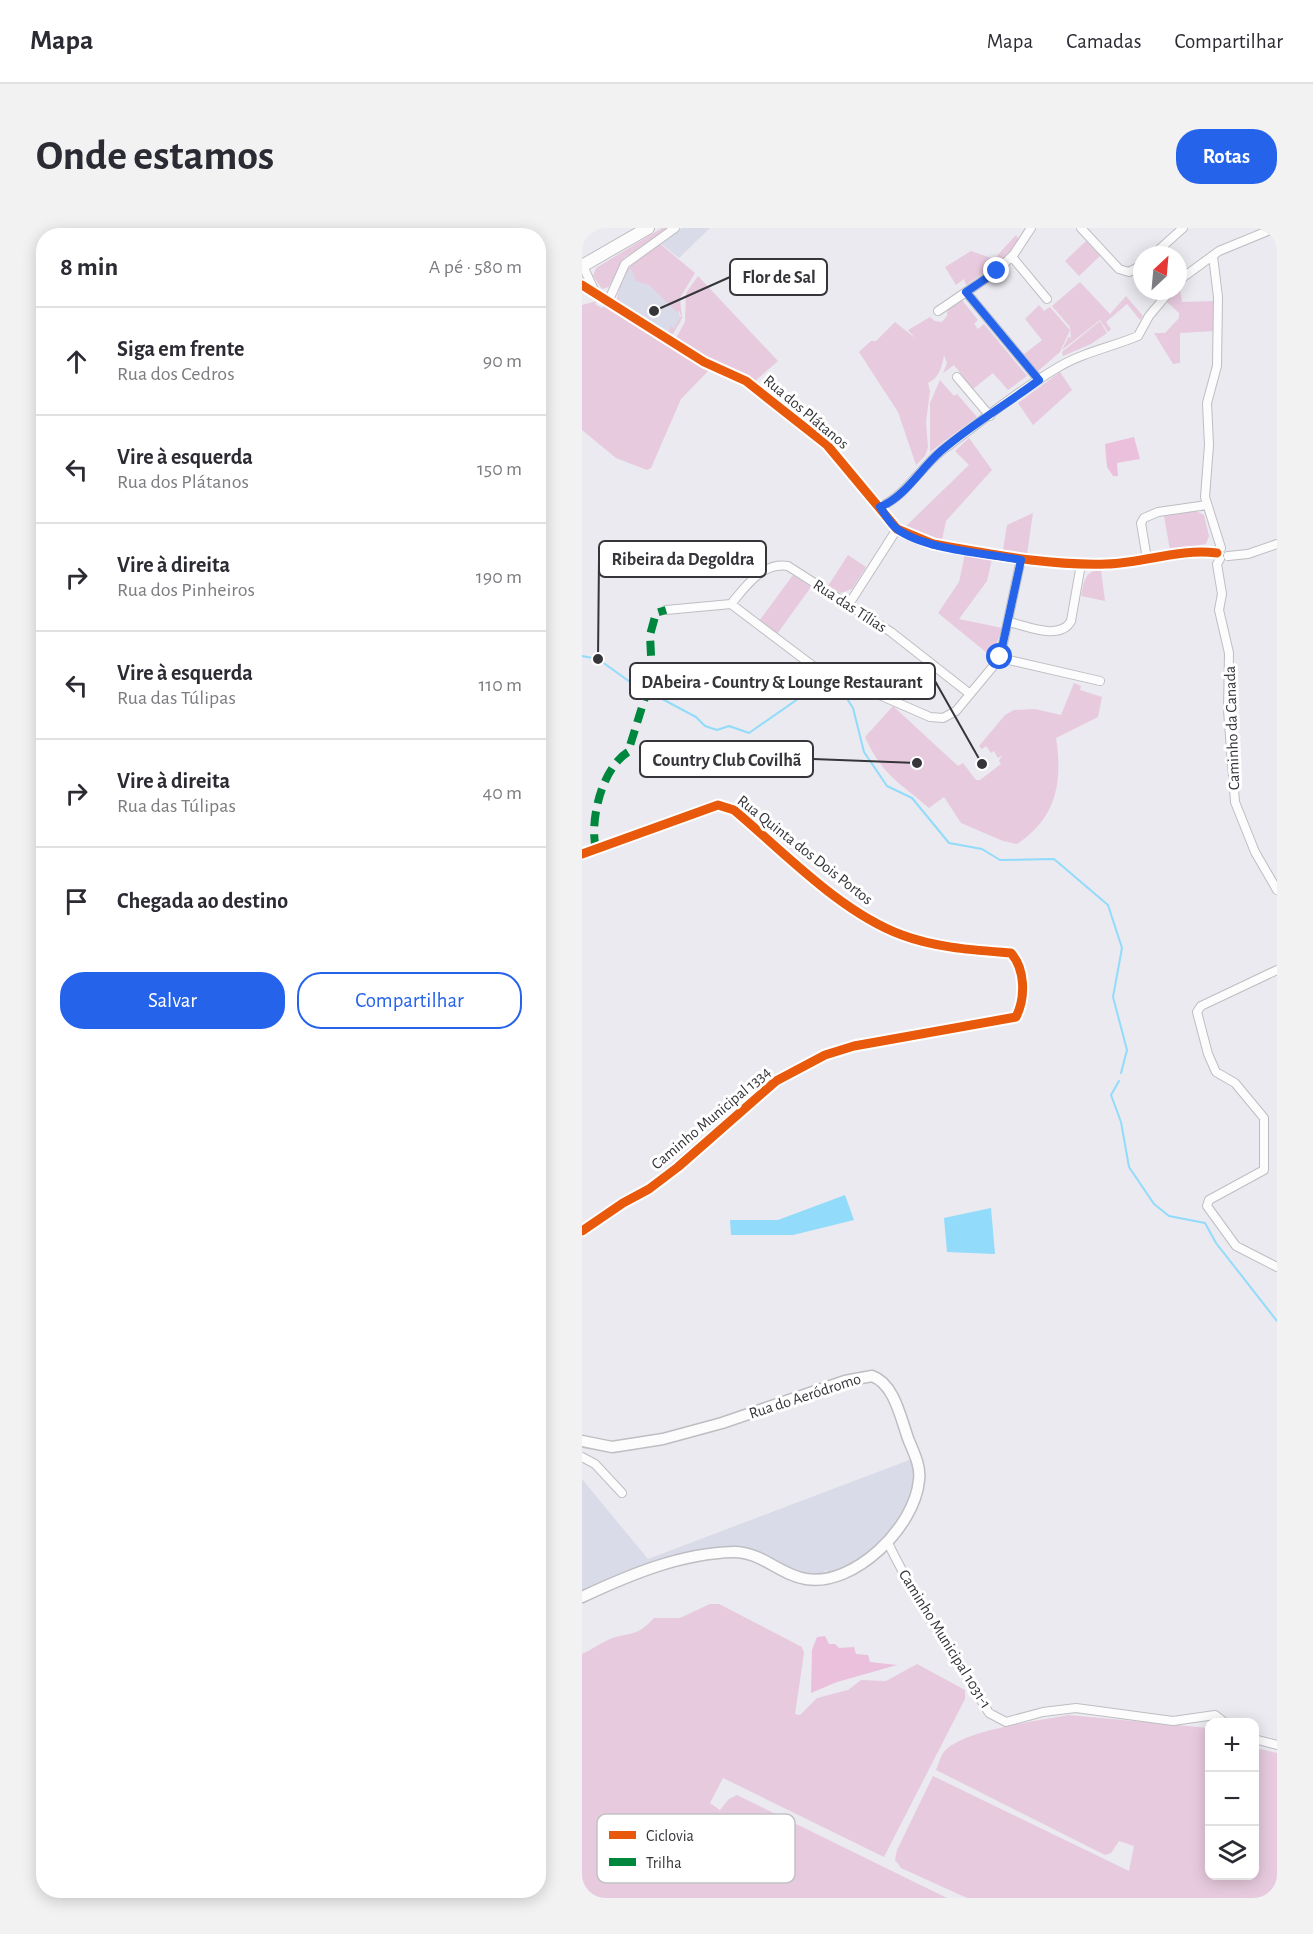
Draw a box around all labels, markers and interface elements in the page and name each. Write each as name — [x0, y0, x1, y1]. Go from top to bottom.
text: Mapa — [30, 27, 93, 55]
text: Mapa — [987, 31, 1033, 52]
text: Camadas — [1066, 31, 1141, 52]
text: Compartilhar — [1174, 31, 1283, 52]
button: Rotas — [1176, 129, 1277, 184]
text: Onde estamos — [36, 135, 274, 177]
north arrow — [1133, 246, 1187, 300]
text: 8 min — [60, 254, 118, 280]
text: A pé · 580 m — [429, 257, 522, 277]
route end — [983, 257, 1009, 283]
callout: Flor de Sal — [730, 259, 827, 295]
text: Flor de Sal — [742, 269, 816, 287]
text: Siga em frente — [117, 338, 244, 360]
icon: ahead — [60, 345, 93, 378]
text: 90 m — [483, 351, 522, 371]
text: Rua dos Cedros — [117, 364, 235, 384]
street label: Rua dos Plátanos — [760, 372, 852, 452]
text: Vire à esquerda — [117, 446, 253, 468]
icon: left — [60, 453, 93, 486]
text: 150 m — [477, 459, 522, 479]
text: Rua dos Plátanos — [117, 472, 249, 492]
callout: Ribeira da Degoldra — [599, 541, 766, 577]
text: Ribeira da Degoldra — [611, 551, 755, 569]
text: Vire à direita — [117, 554, 230, 576]
icon: right — [60, 561, 93, 594]
text: 190 m — [476, 567, 522, 587]
street label: Rua das Tílias — [810, 576, 890, 636]
text: Rua dos Pinheiros — [117, 580, 255, 600]
route start — [986, 643, 1012, 669]
text: Vire à esquerda — [117, 662, 253, 684]
callout: DAbeira - Country & Lounge Restaurant — [630, 663, 935, 699]
street label: Caminho da Canada — [1222, 666, 1242, 790]
icon: left — [60, 669, 93, 702]
text: DAbeira - Country & Lounge Restaurant — [641, 674, 923, 692]
text: 110 m — [478, 675, 522, 695]
text: Rua das Túlipas — [117, 688, 236, 708]
callout: Country Club Covilhã — [640, 741, 813, 777]
text: Country Club Covilhã — [653, 752, 802, 770]
text: Vire à direita — [117, 770, 230, 792]
icon: right — [60, 777, 93, 810]
text: 40 m — [483, 783, 522, 803]
street label: Rua Quinta dos Dois Portos — [734, 792, 876, 909]
text: Rua das Túlipas — [117, 796, 236, 816]
icon: arrive — [60, 885, 93, 918]
text: Chegada ao destino — [117, 890, 288, 912]
button: Salvar — [60, 972, 285, 1029]
button: Compartilhar — [297, 972, 522, 1029]
street label: Caminho Municipal 1334 — [648, 1063, 774, 1172]
street label: Rua do Aeródromo — [747, 1370, 863, 1422]
street label: Caminho Municipal 1031-1 — [896, 1567, 994, 1711]
map controls — [1205, 1718, 1259, 1880]
button: + — [1205, 1718, 1259, 1772]
button: − — [1205, 1772, 1259, 1826]
legend — [597, 1814, 795, 1883]
button: layers — [1205, 1826, 1259, 1880]
text: Ciclovia — [646, 1828, 694, 1844]
text: Trilha — [646, 1855, 682, 1871]

